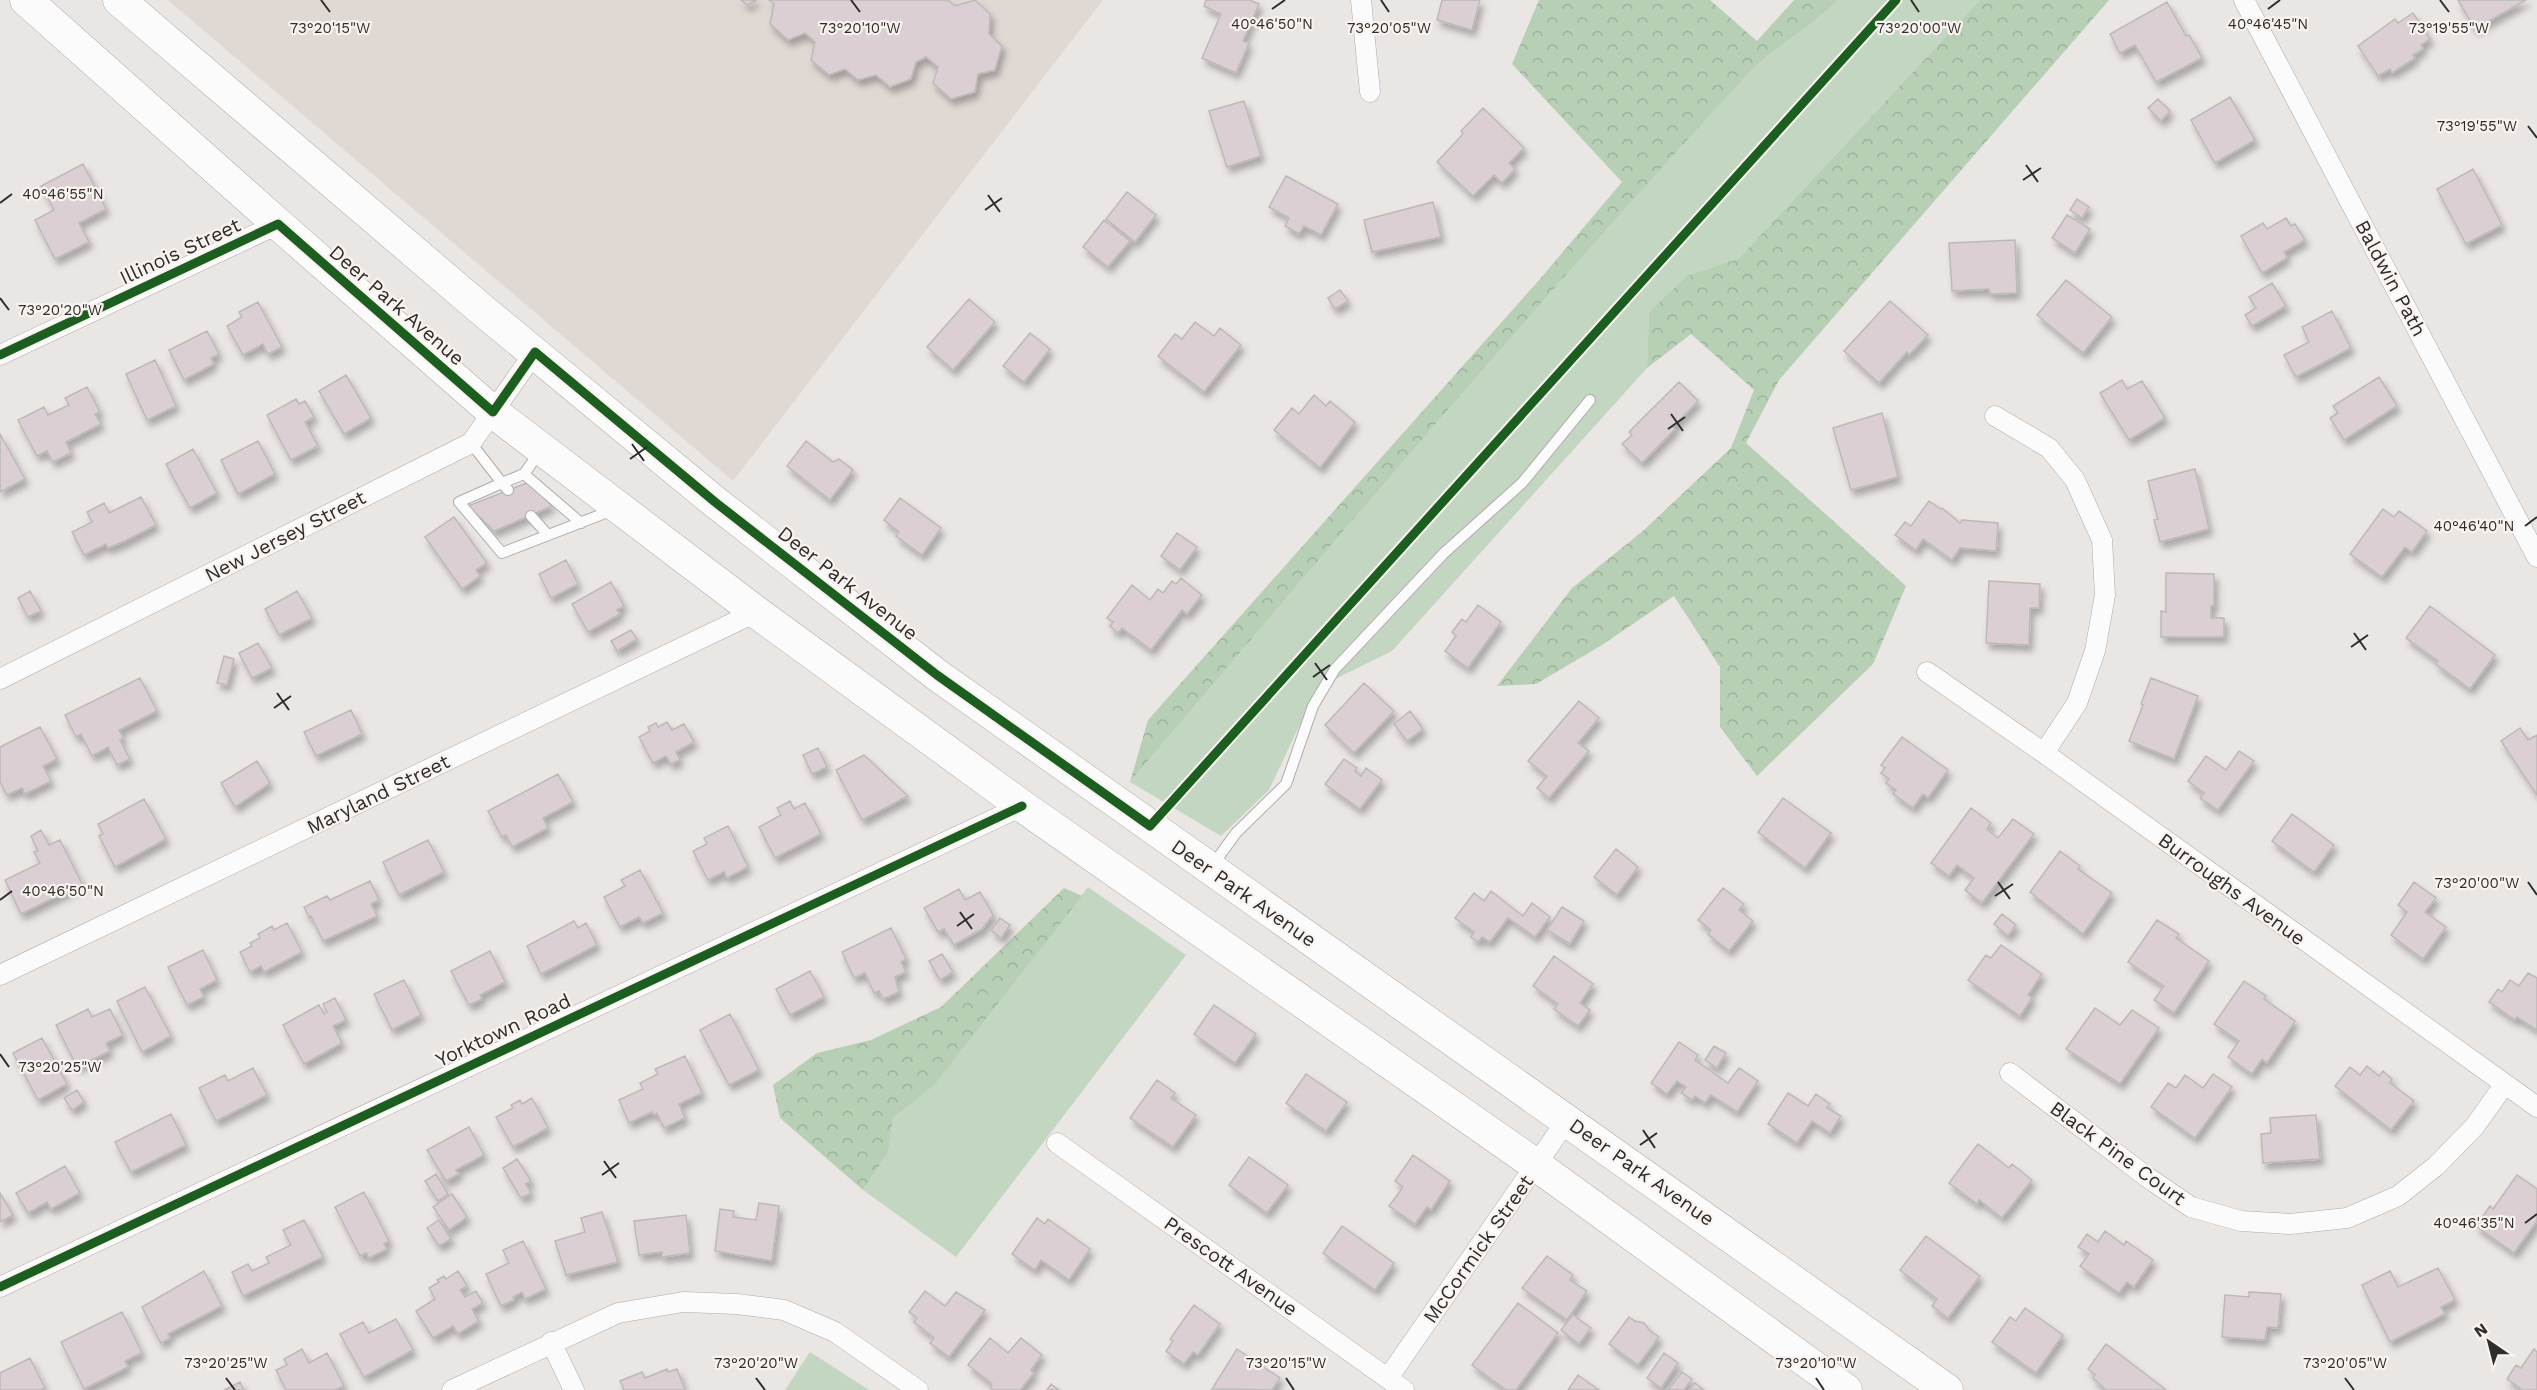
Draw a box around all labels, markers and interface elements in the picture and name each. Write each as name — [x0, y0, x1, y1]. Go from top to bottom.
text: 40°46'50"N — [1231, 15, 1313, 33]
text: 40°46'45"N — [2228, 15, 2308, 33]
text: 73°20'15"W — [290, 19, 370, 37]
text: 73°20'10"W — [819, 19, 901, 37]
text: 73°20'05"W — [1347, 19, 1431, 37]
text: 73°20'00"W — [1877, 19, 1961, 37]
text: 73°19'55"W — [2409, 19, 2489, 37]
text: 73°19'55"W — [2437, 117, 2517, 135]
text: 40°46'55"N — [22, 185, 104, 203]
street label: Illinois Street — [116, 212, 245, 289]
street label: Baldwin Path — [2350, 216, 2432, 340]
street label: Deer Park Avenue — [324, 240, 470, 370]
text: 73°20'20"W — [18, 301, 102, 319]
street label: New Jersey Street — [201, 485, 370, 587]
text: 40°46'40"N — [2433, 517, 2515, 535]
street label: Deer Park Avenue — [773, 521, 923, 645]
street label: Maryland Street — [303, 749, 454, 839]
street label: Burroughs Avenue — [2154, 828, 2310, 950]
street label: Deer Park Avenue — [1167, 834, 1321, 952]
text: 73°20'00"W — [2435, 874, 2519, 892]
text: 40°46'50"N — [22, 882, 104, 900]
street label: Yorktown Road — [432, 988, 574, 1072]
text: 73°20'25"W — [18, 1058, 102, 1076]
street label: Black Pine Court — [2046, 1096, 2191, 1211]
street label: Deer Park Avenue — [1565, 1113, 1719, 1231]
street label: McCormick Street — [1418, 1170, 1538, 1328]
street label: Prescott Avenue — [1160, 1211, 1302, 1321]
text: 40°46'35"N — [2433, 1214, 2515, 1232]
north arrow — [2459, 1312, 2519, 1372]
text: N — [2470, 1319, 2491, 1341]
text: 73°20'25"W — [184, 1354, 268, 1372]
text: 73°20'20"W — [714, 1354, 798, 1372]
text: 73°20'15"W — [1246, 1354, 1326, 1372]
text: 73°20'10"W — [1775, 1354, 1857, 1372]
text: 73°20'05"W — [2303, 1354, 2387, 1372]

